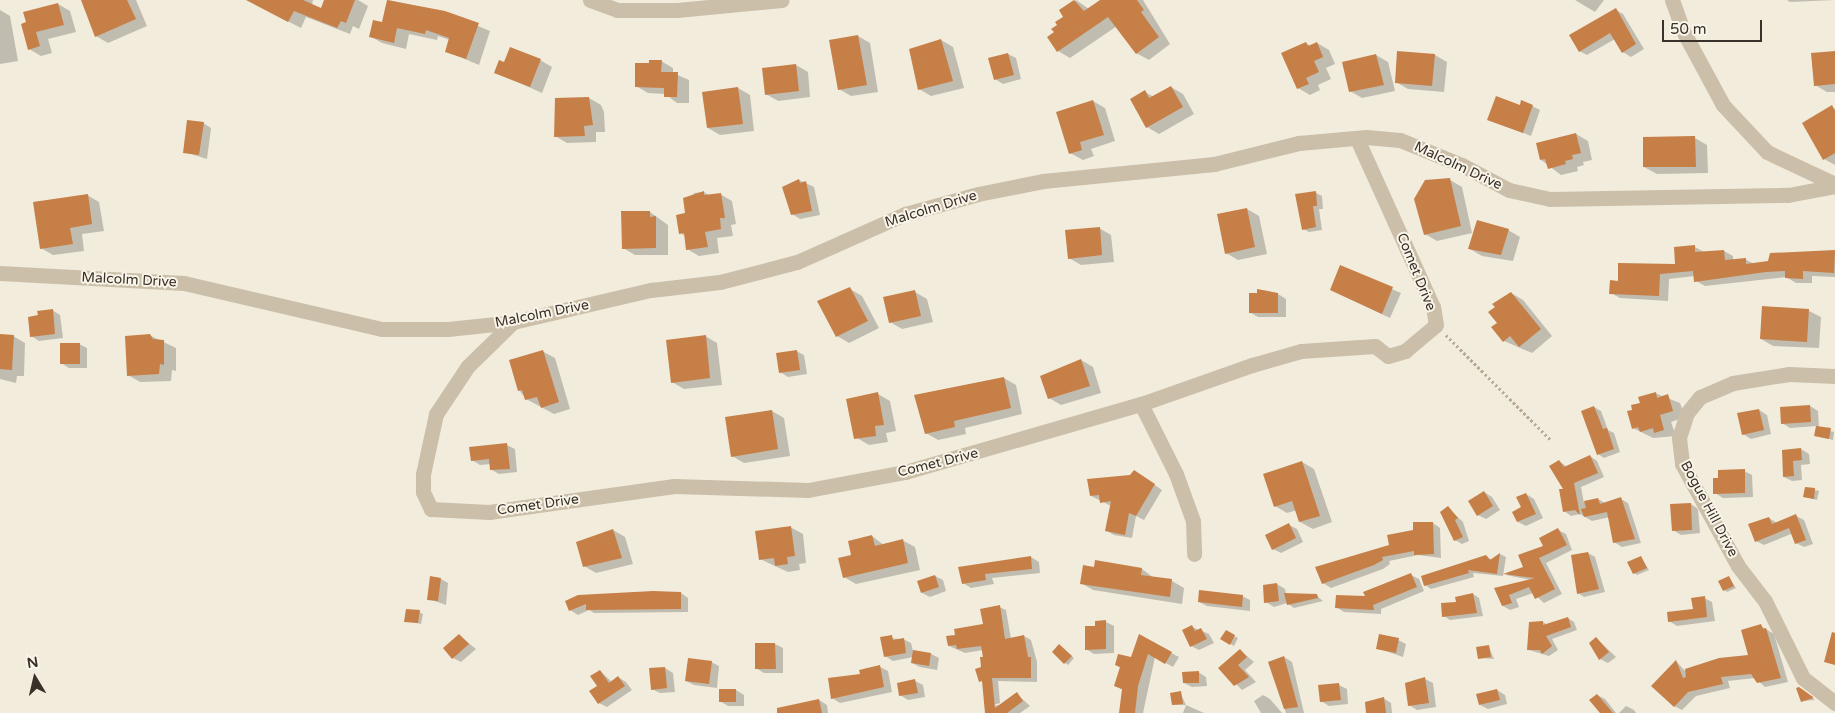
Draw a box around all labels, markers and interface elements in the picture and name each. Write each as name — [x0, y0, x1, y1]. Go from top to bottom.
scale bar — [1665, 10, 1765, 42]
text: 50 m — [1670, 20, 1707, 38]
street label: Malcolm Drive — [1411, 138, 1505, 194]
street label: Malcolm Drive — [883, 187, 979, 231]
street label: Comet Drive — [1393, 231, 1439, 313]
street label: Malcolm Drive — [81, 269, 177, 291]
street label: Malcolm Drive — [494, 297, 590, 331]
street label: Comet Drive — [896, 445, 980, 481]
street label: Bogue Hill Drive — [1677, 458, 1741, 560]
street label: Comet Drive — [496, 491, 580, 519]
north arrow — [10, 653, 60, 703]
text: N — [26, 653, 39, 672]

